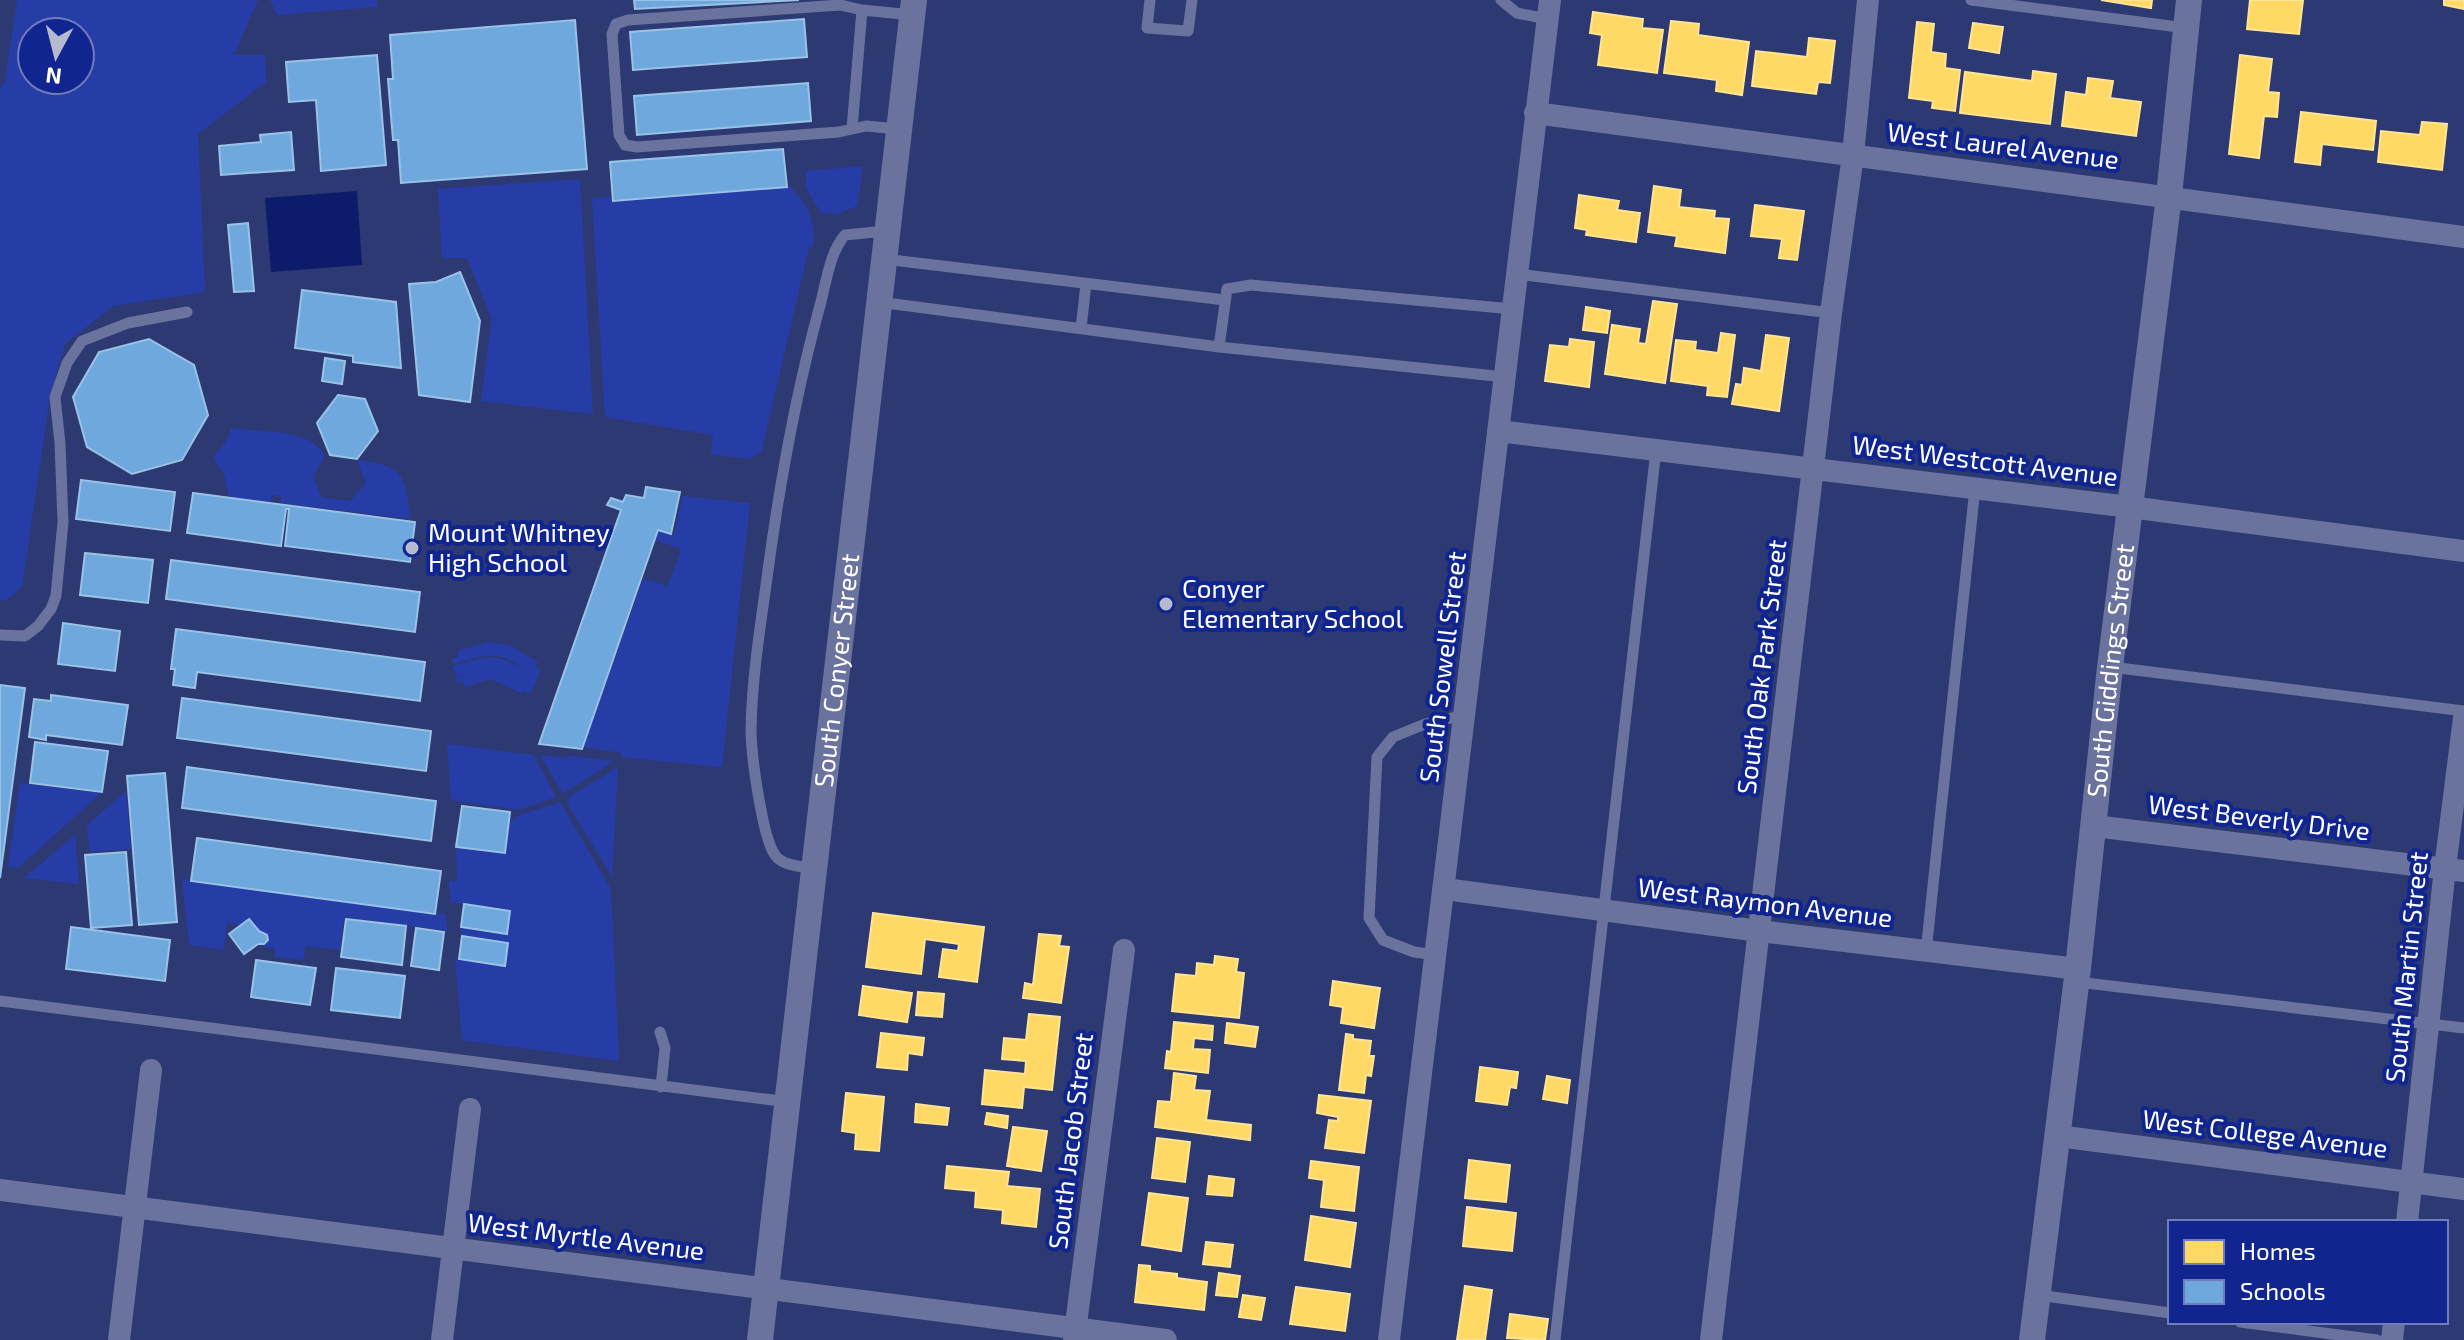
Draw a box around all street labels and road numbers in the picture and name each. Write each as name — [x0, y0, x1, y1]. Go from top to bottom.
street label: West Laurel Avenue — [1886, 115, 2121, 174]
street label: West Westcott Avenue — [1851, 428, 2120, 491]
street label: South Oak Park Street — [1730, 538, 1792, 796]
street label: South Giddings Street — [2079, 542, 2139, 799]
street label: South Sowell Street — [1412, 549, 1471, 784]
street label: South Conyer Street — [807, 551, 864, 789]
street label: West Beverly Drive — [2147, 788, 2372, 845]
street label: South Martin Street — [2378, 850, 2433, 1084]
street label: West Raymon Avenue — [1636, 871, 1894, 933]
street label: South Jacob Street — [1041, 1031, 1098, 1251]
street label: West College Avenue — [2141, 1102, 2390, 1163]
street label: West Myrtle Avenue — [466, 1206, 706, 1265]

